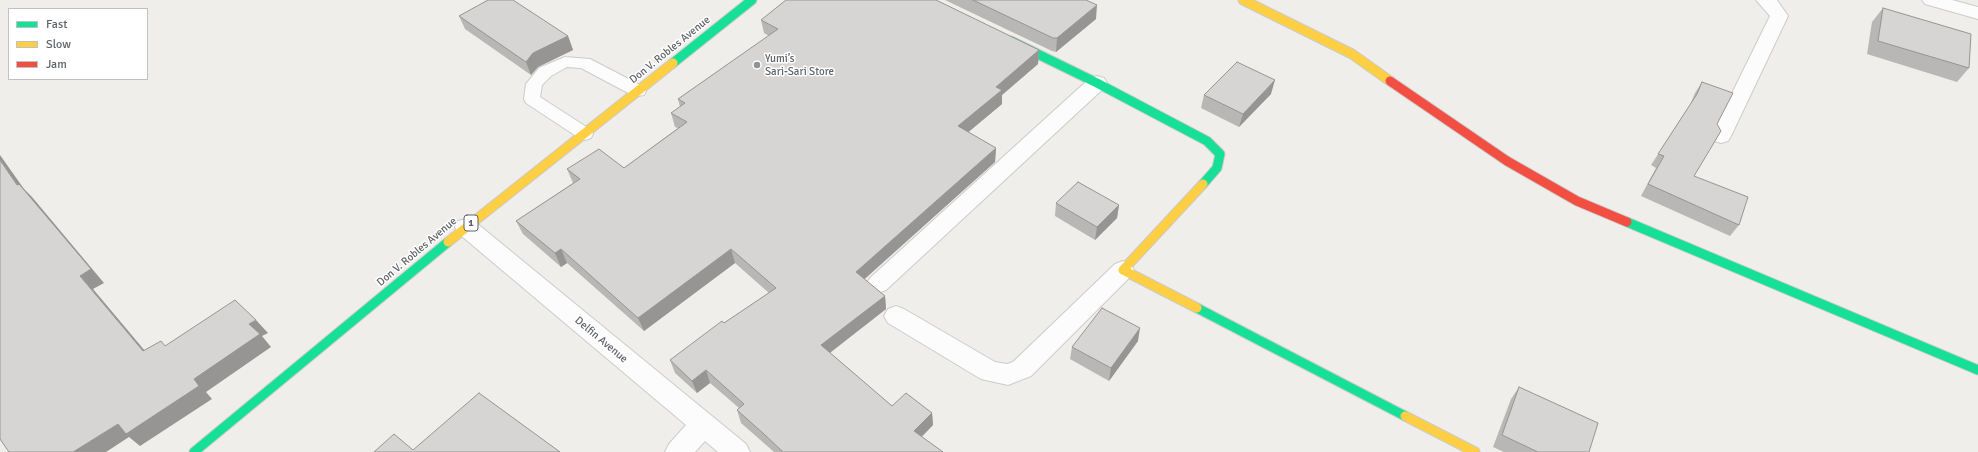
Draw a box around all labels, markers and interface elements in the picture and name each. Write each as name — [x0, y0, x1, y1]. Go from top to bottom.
legend — [8, 8, 148, 80]
street label: Don V. Robles Avenue — [627, 13, 713, 87]
text: Fast — [46, 17, 67, 32]
text: Slow — [46, 37, 71, 52]
place label: Yumi’s Sari-Sari Store — [765, 52, 834, 78]
text: Jam — [46, 57, 67, 72]
marker: Yumi’s Sari-Sari Store — [752, 60, 762, 70]
street label: Don V. Robles Avenue — [374, 215, 460, 289]
road number: 1 — [464, 215, 478, 231]
street label: Delfin Avenue — [572, 314, 630, 366]

